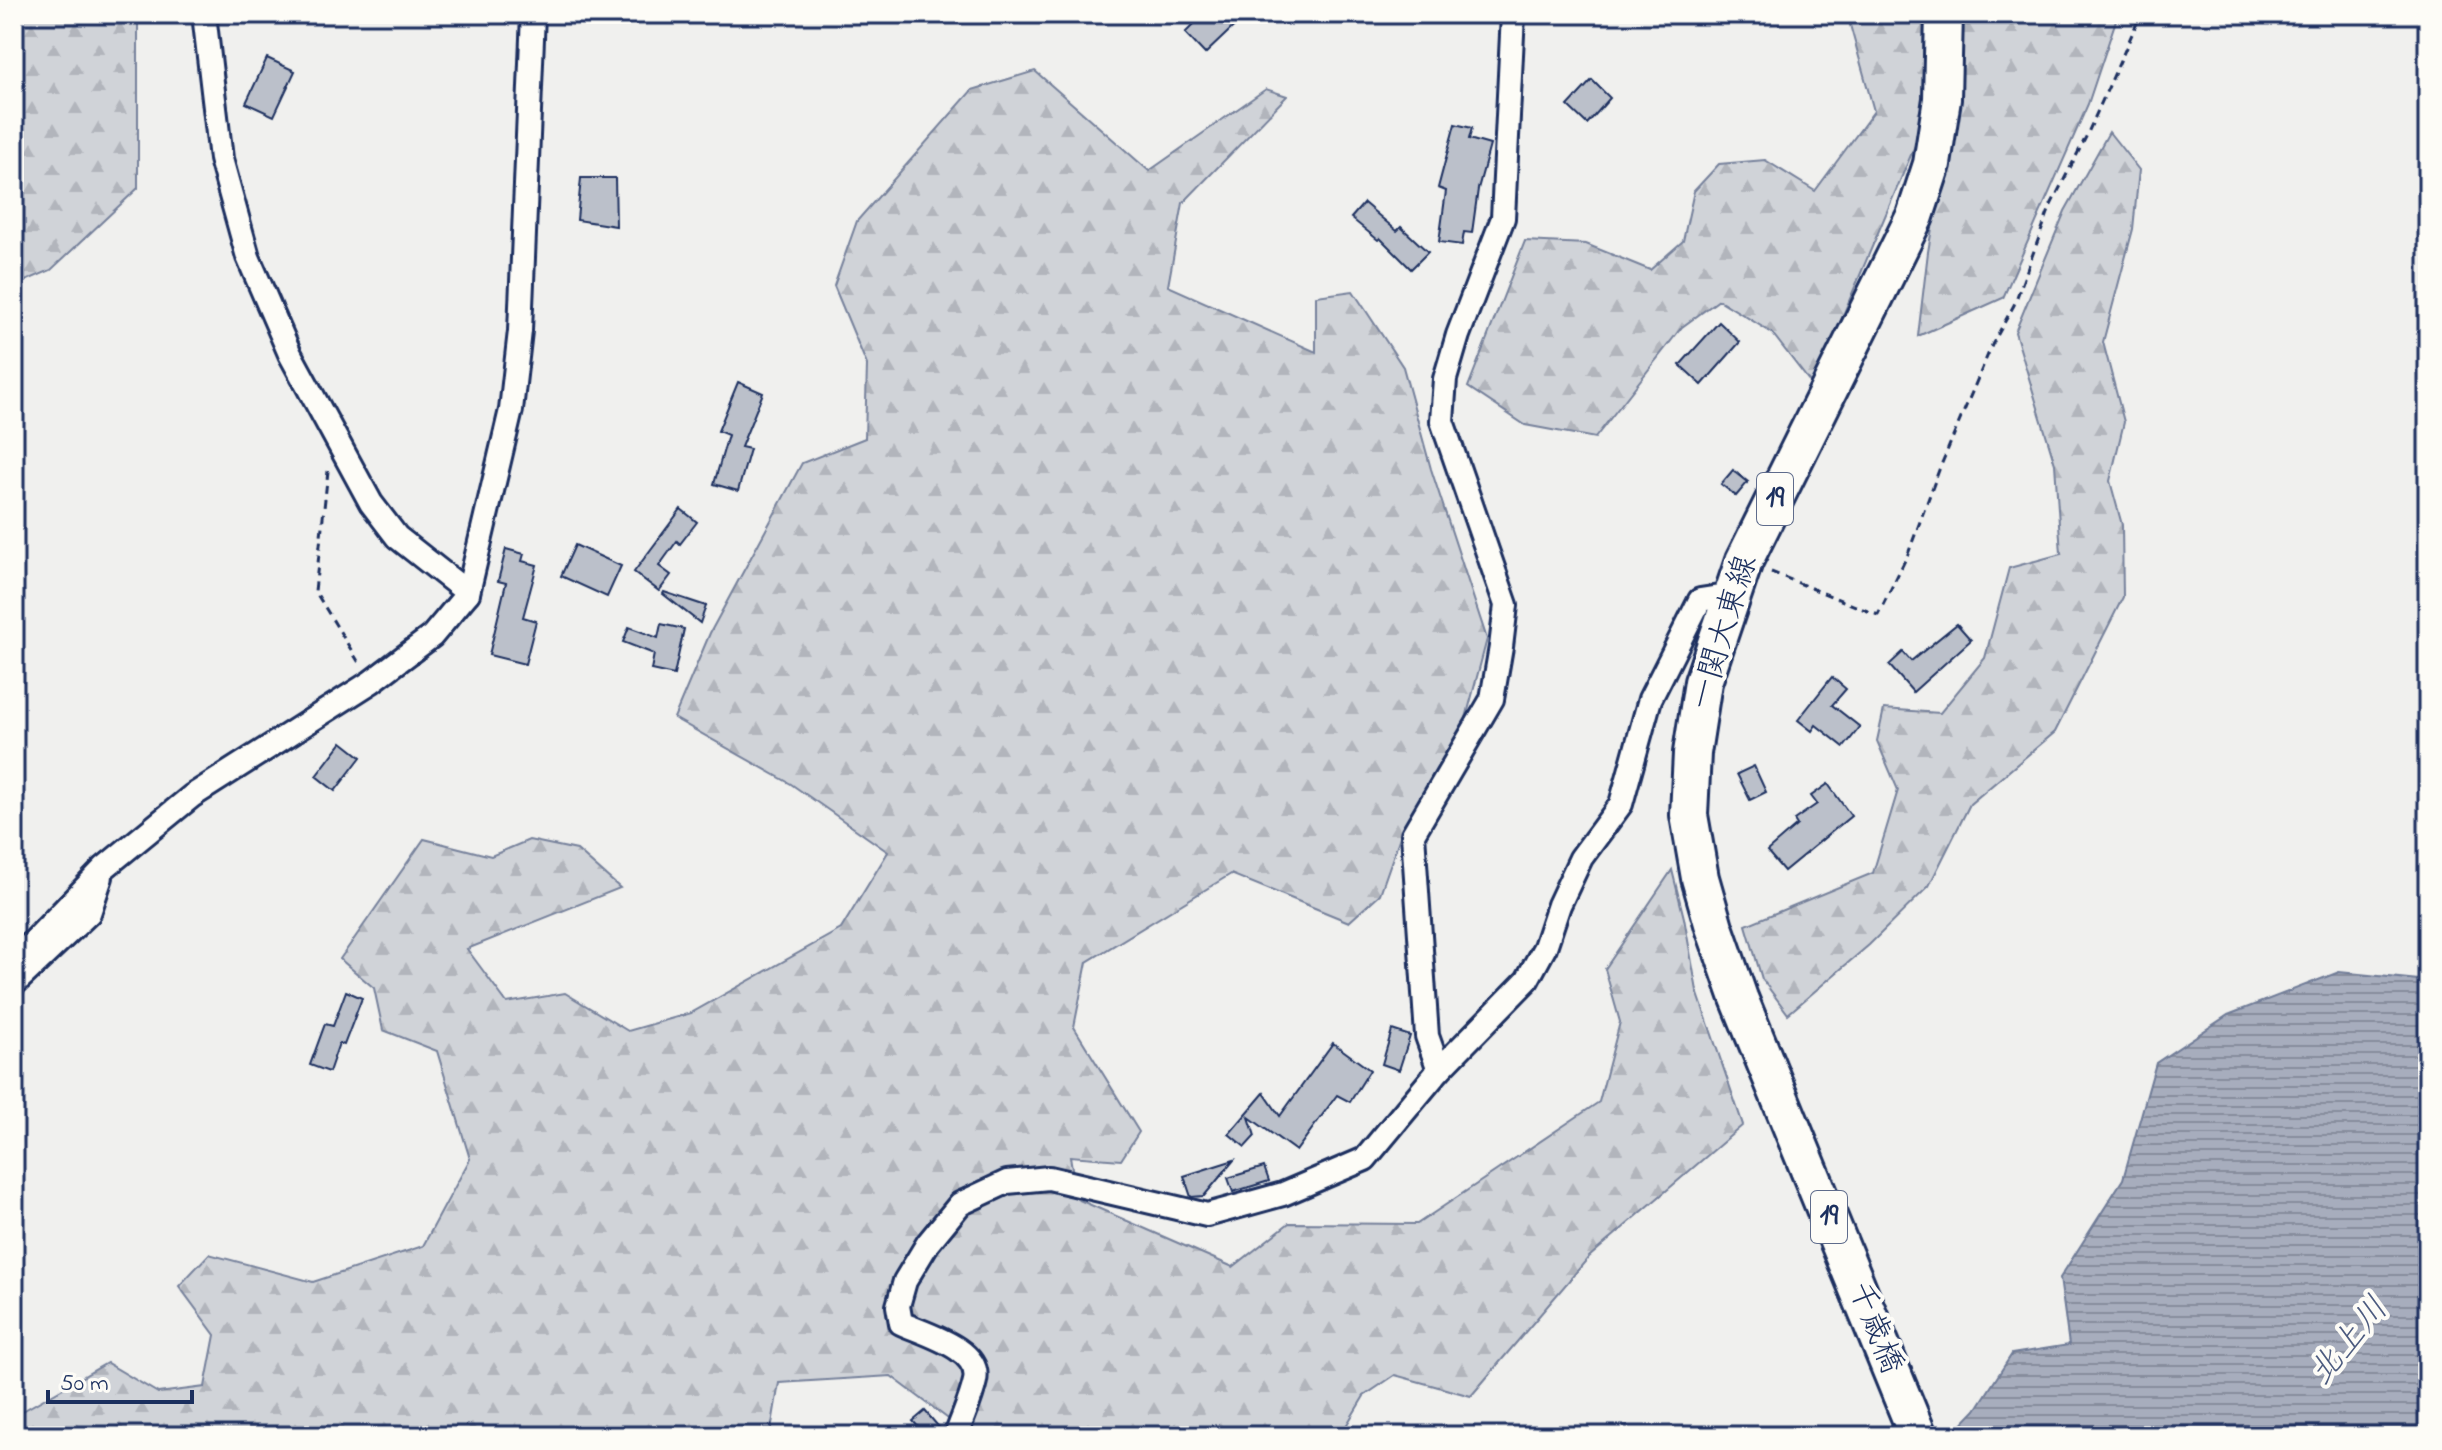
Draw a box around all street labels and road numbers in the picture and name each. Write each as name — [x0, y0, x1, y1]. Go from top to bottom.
road number: 19 — [1757, 473, 1793, 525]
street label: 一関大東線 — [1679, 550, 1771, 716]
road number: 19 — [1811, 1191, 1847, 1243]
street label: 千歳橋 — [1834, 1275, 1914, 1381]

